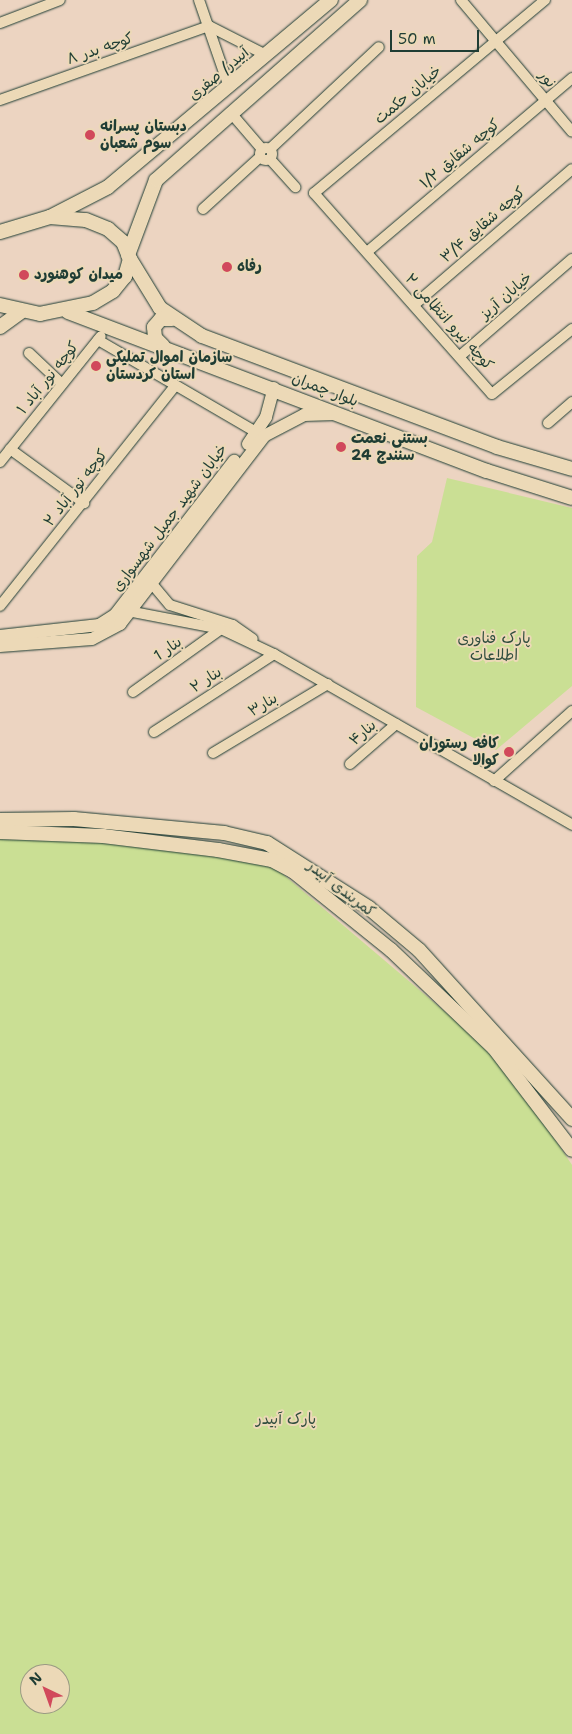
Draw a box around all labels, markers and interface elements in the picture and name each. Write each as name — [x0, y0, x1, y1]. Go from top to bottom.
scale bar — [392, 20, 481, 52]
street label: کوچه بدر ۸ — [64, 29, 136, 69]
text: 50 m — [398, 29, 436, 49]
street label: آبیدر/ صفری — [185, 44, 253, 104]
street label: خیابان حکمت — [371, 62, 445, 128]
street label: نور — [535, 67, 559, 91]
street label: کوچه شقایق ۱/۲ — [416, 115, 504, 193]
place label: دبستان پسرانه سوم شعبان — [100, 117, 187, 152]
marker: دبستان پسرانه سوم شعبان — [84, 129, 96, 141]
street label: کوچه شقایق ۳/۴ — [437, 183, 529, 267]
place label: رفاه — [237, 258, 262, 276]
marker: رفاه — [221, 261, 233, 273]
place label: میدان کوهنورد — [34, 266, 123, 284]
street label: خیابان آریز — [476, 268, 536, 324]
marker: میدان کوهنورد — [18, 269, 30, 281]
street label: کوچه نیرو انتظامی ۲ — [401, 270, 497, 374]
street label: کوچه نور آباد ۱ — [13, 338, 83, 418]
place label: سازمان اموال تملیکی استان کردستان — [106, 348, 232, 383]
marker: سازمان اموال تملیکی استان کردستان — [90, 360, 102, 372]
street label: بلوار چمران — [289, 369, 361, 411]
place label: بستنی نعمت سنندج 24 — [351, 429, 428, 464]
street label: خیابان شهید جمیل شهسواری — [109, 441, 231, 595]
marker: بستنی نعمت سنندج 24 — [335, 441, 347, 453]
street label: کوچه نور آباد ۲ — [40, 446, 112, 530]
park label: پارک فناوری اطلاعات — [457, 629, 531, 664]
street label: بنار 1 — [151, 633, 185, 665]
street label: بنار ۲ — [187, 663, 225, 697]
street label: بنار۳ — [245, 689, 281, 721]
street label: بنار۴ — [346, 716, 380, 750]
place label: کافه رستوران کوالا — [419, 734, 499, 769]
marker: کافه رستوران کوالا — [503, 746, 515, 758]
street label: کمربندی آبیدر — [303, 857, 379, 921]
park label: پارک آبیدر — [256, 1411, 316, 1429]
north arrow — [20, 1664, 70, 1714]
text: N — [25, 1668, 46, 1689]

